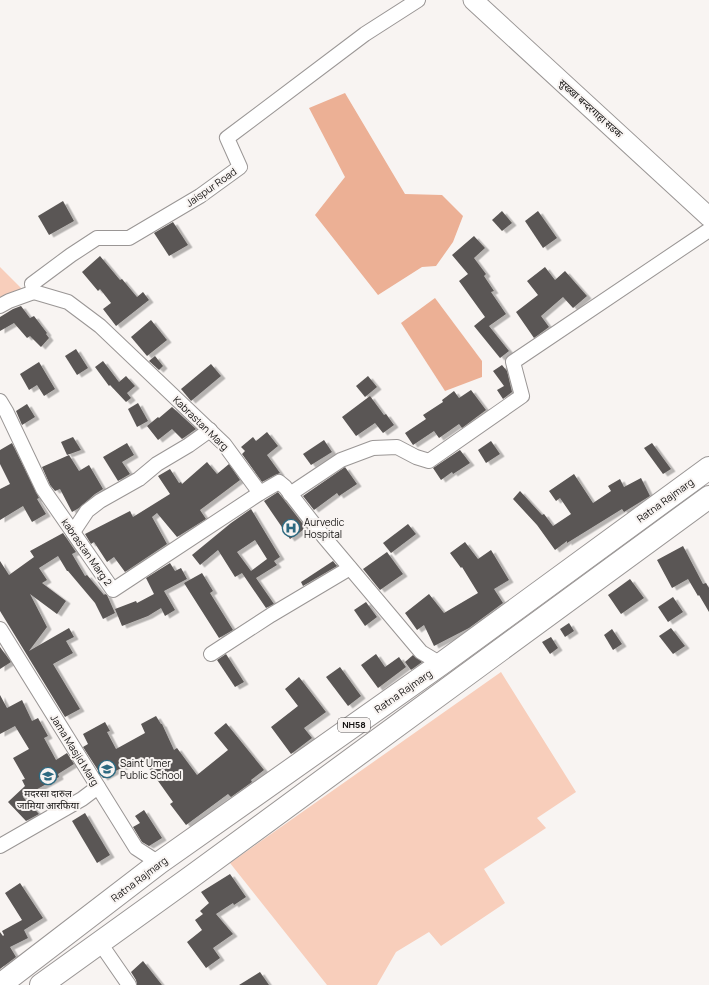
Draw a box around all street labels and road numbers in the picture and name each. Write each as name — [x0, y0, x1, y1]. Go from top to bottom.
street label: सुख्खा बन्दरगाहा सडक — [556, 76, 626, 141]
street label: Jaispur Road — [183, 164, 239, 210]
street label: Kabrastan Marg — [170, 393, 232, 453]
street label: Ratna Rajmarg — [634, 475, 696, 525]
street label: kabrastan Marg 2 — [59, 516, 116, 589]
street label: Ratna Rajmarg — [372, 666, 435, 716]
street label: Jama Masjid Marg — [47, 712, 103, 788]
road number: NH58 — [338, 718, 370, 732]
street label: Ratna Rajmarg — [108, 853, 170, 905]

